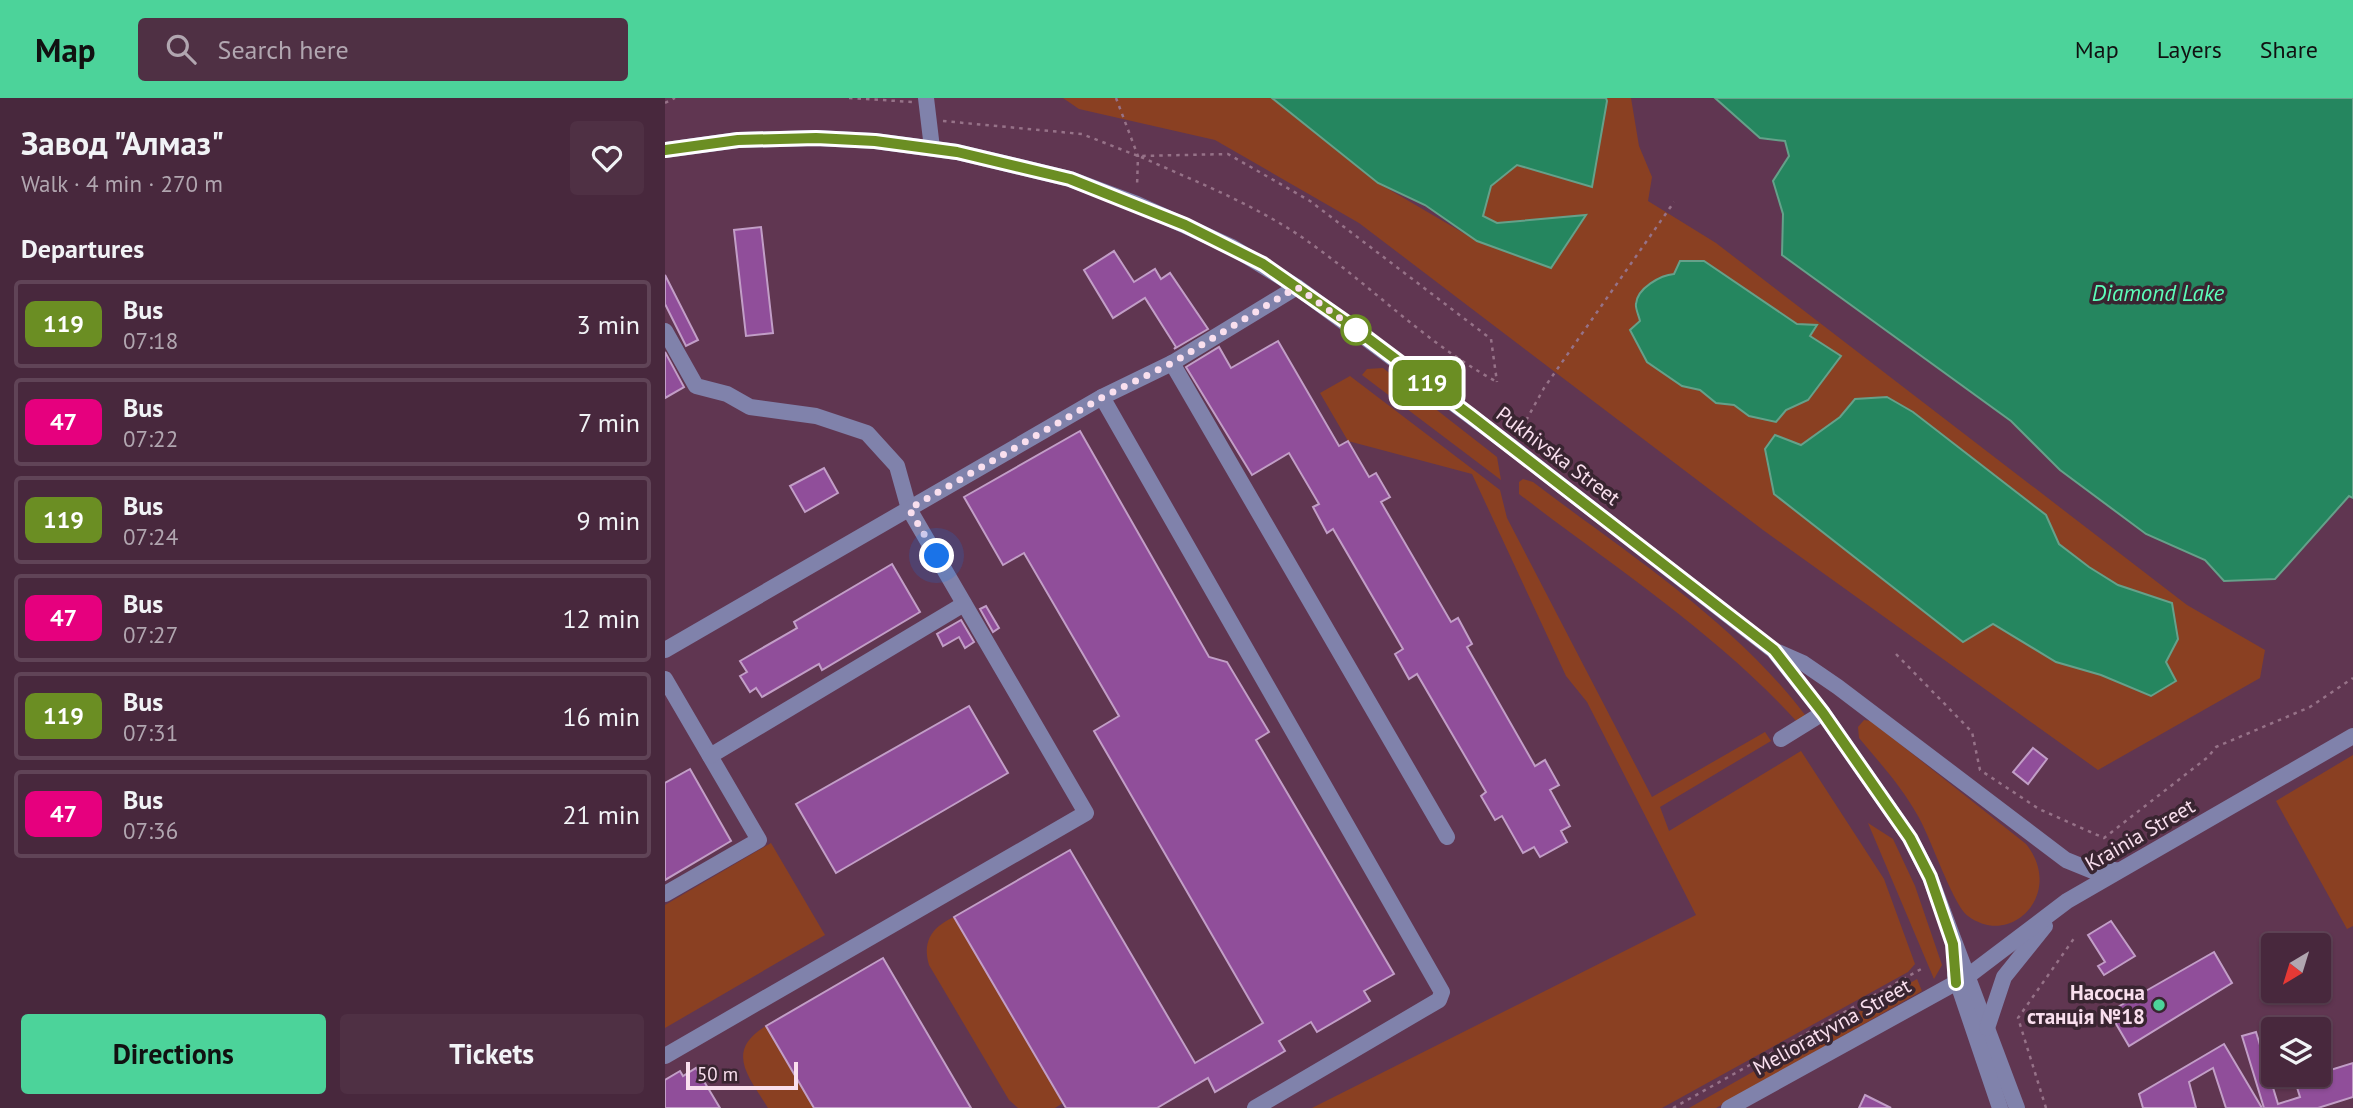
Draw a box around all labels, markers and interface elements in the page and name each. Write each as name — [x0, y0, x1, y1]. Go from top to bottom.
search box — [138, 18, 628, 81]
text: Map — [35, 28, 96, 71]
icon: search — [162, 30, 200, 68]
text: Search here — [218, 33, 349, 66]
text: Map — [2075, 34, 2119, 65]
text: Layers — [2157, 34, 2222, 65]
text: Share — [2260, 34, 2318, 65]
text: Завод "Алмаз" — [21, 121, 224, 164]
button: heart — [570, 121, 644, 195]
text: Walk · 4 min · 270 m — [21, 169, 223, 198]
text: Departures — [21, 232, 144, 265]
water label: Diamond Lake — [2092, 278, 2225, 307]
text: Bus — [123, 293, 163, 326]
text: 119 — [43, 308, 84, 339]
text: 3 min — [577, 308, 640, 341]
unlabelled marker — [1341, 315, 1371, 345]
text: 07:18 — [123, 326, 178, 355]
line badge: 119 — [1387, 360, 1467, 406]
text: 119 — [1407, 367, 1447, 398]
text: Bus — [123, 391, 163, 424]
street label: Pukhivska Street — [1491, 400, 1626, 511]
text: 47 — [50, 406, 77, 437]
text: 7 min — [578, 406, 640, 439]
text: 07:22 — [123, 424, 178, 453]
text: Bus — [123, 489, 163, 522]
text: 119 — [43, 504, 84, 535]
text: 9 min — [577, 504, 640, 537]
text: 07:24 — [123, 522, 178, 551]
your location — [919, 538, 954, 573]
text: Bus — [123, 587, 163, 620]
text: 47 — [50, 602, 77, 633]
text: 12 min — [562, 602, 640, 635]
text: 07:27 — [123, 620, 178, 649]
text: Bus — [123, 685, 163, 718]
text: 119 — [43, 700, 84, 731]
text: 16 min — [562, 700, 640, 733]
text: 07:31 — [123, 718, 178, 747]
text: Bus — [123, 783, 163, 816]
street label: Krainia Street — [2080, 792, 2199, 877]
text: 47 — [50, 798, 77, 829]
text: 21 min — [562, 798, 640, 831]
text: 07:36 — [123, 816, 178, 845]
north arrow — [2261, 933, 2331, 1003]
map controls — [2261, 933, 2331, 1087]
street label: Melioratyvna Street — [1748, 972, 1915, 1081]
place label: Насосна станція №18 — [2027, 979, 2145, 1030]
marker: Насосна станція №18 — [2151, 997, 2167, 1013]
button: Directions — [21, 1014, 326, 1094]
button: Tickets — [340, 1014, 644, 1094]
button: layers — [2261, 1017, 2331, 1087]
scale bar — [686, 1059, 798, 1091]
text: 50 m — [697, 1062, 738, 1086]

